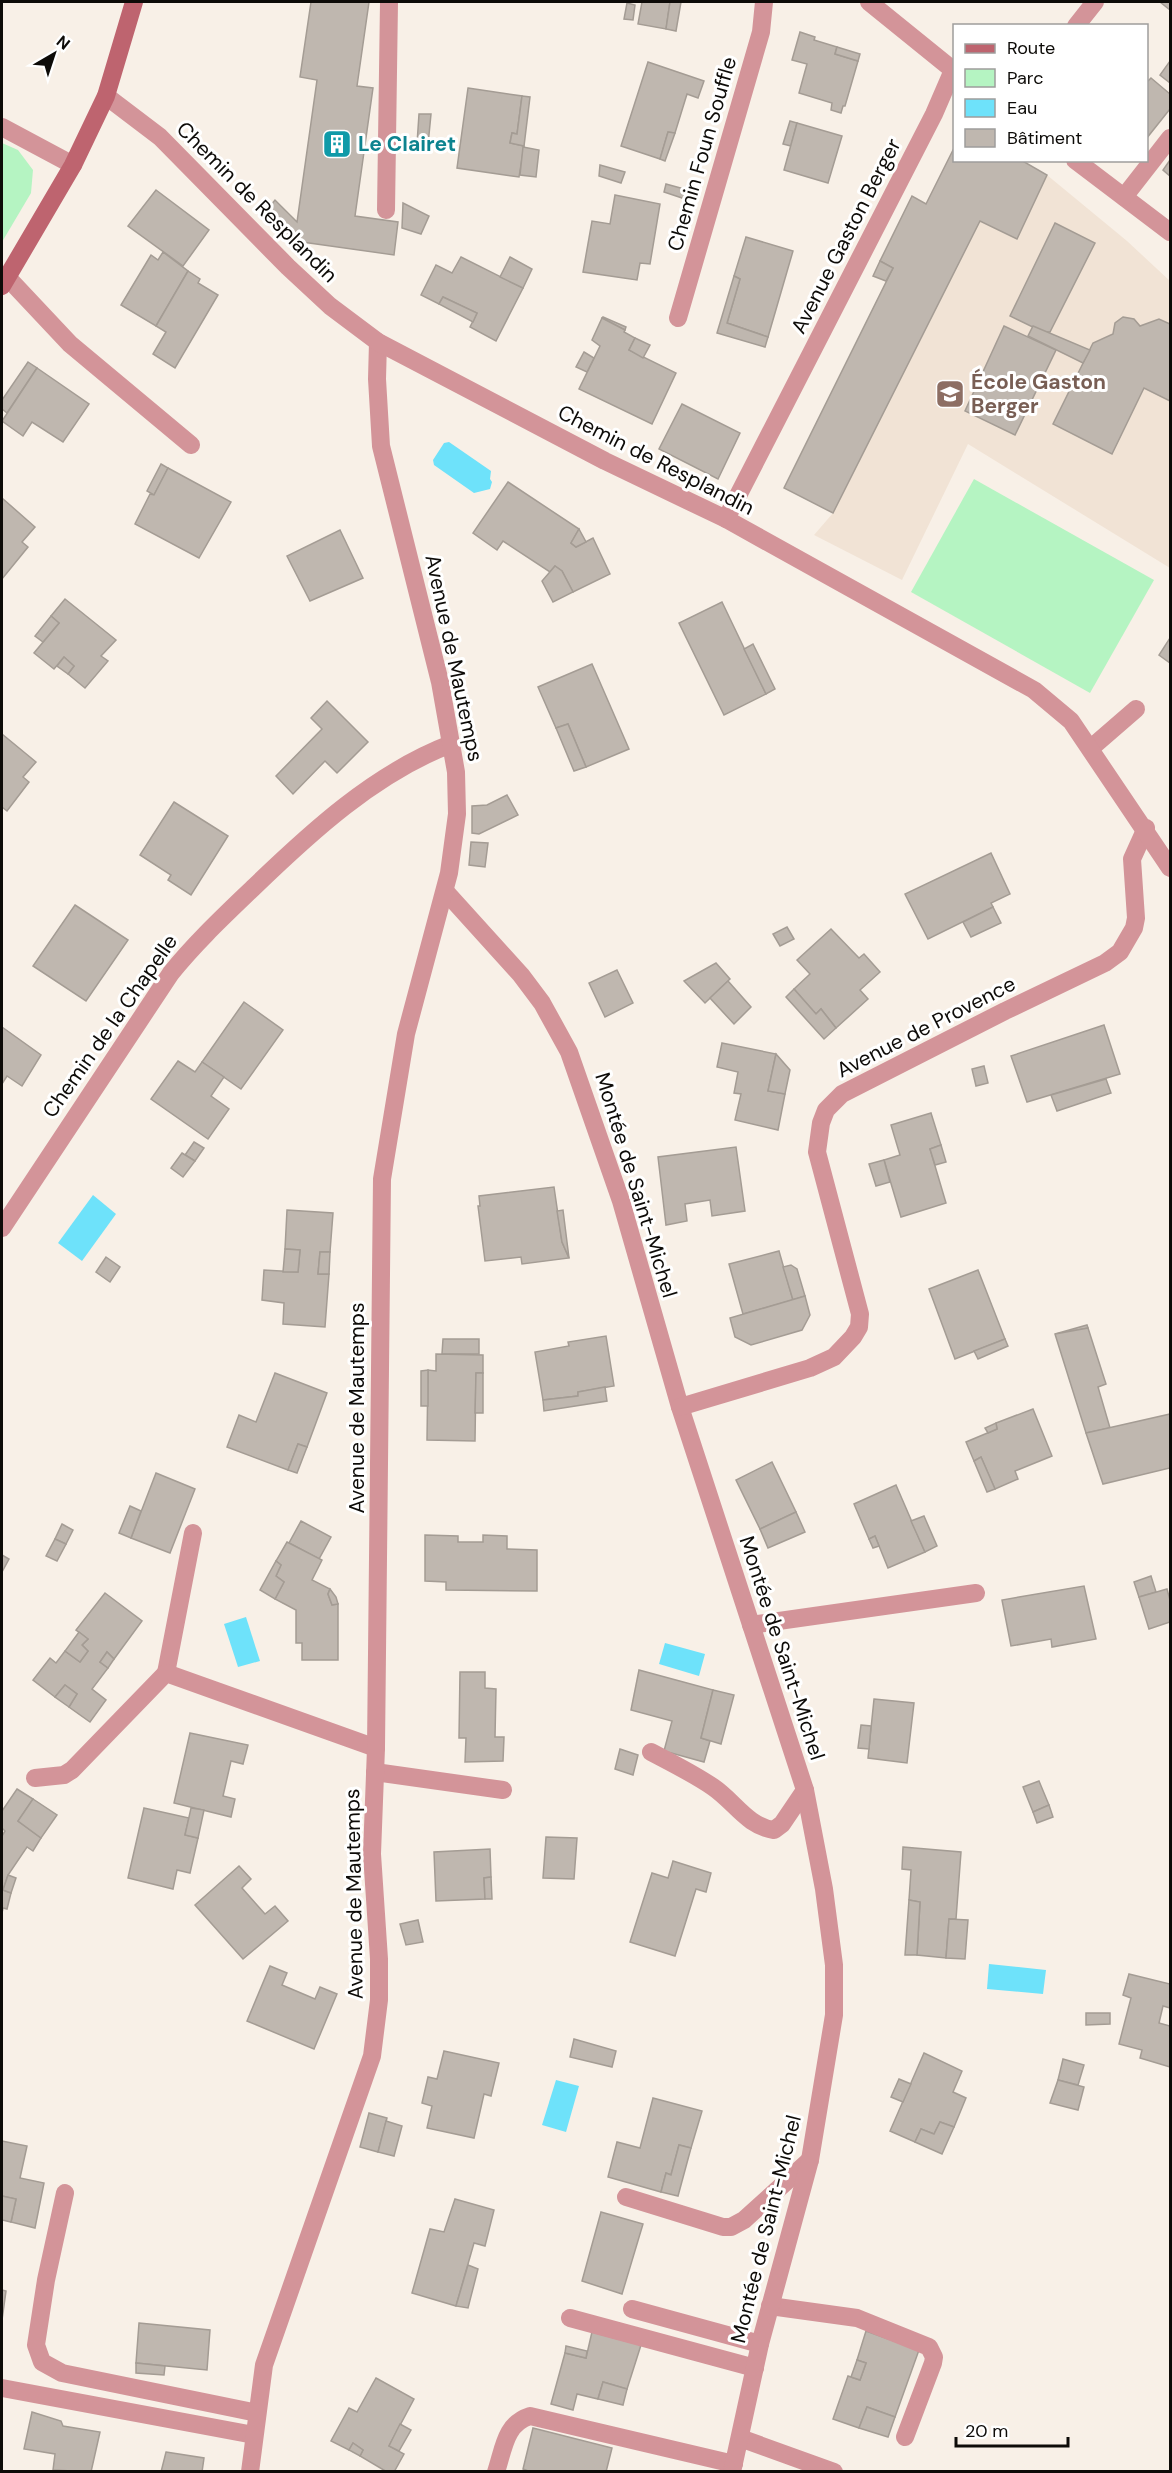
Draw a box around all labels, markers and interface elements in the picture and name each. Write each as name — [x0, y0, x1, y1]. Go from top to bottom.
north arrow — [24, 24, 84, 84]
legend — [953, 24, 1148, 162]
text: N — [52, 31, 74, 55]
text: Route — [1007, 36, 1055, 60]
street label: Chemin Foun Souffle — [661, 54, 743, 254]
text: Parc — [1007, 66, 1043, 90]
text: Eau — [1007, 96, 1037, 120]
street label: Chemin de Resplandin — [170, 115, 344, 289]
text: Bâtiment — [1007, 126, 1082, 150]
building icon: Le Clairet — [321, 128, 353, 160]
place label: Le Clairet — [358, 130, 456, 158]
street label: Avenue Gaston Berger — [785, 133, 907, 338]
place label: École Gaston Berger — [971, 368, 1106, 420]
school or university icon: École Gaston Berger — [934, 378, 966, 410]
street label: Chemin de Resplandin — [553, 398, 759, 522]
street label: Avenue de Mautemps — [418, 552, 490, 764]
street label: Chemin de la Chapelle — [36, 929, 184, 1123]
street label: Avenue de Provence — [832, 970, 1020, 1084]
street label: Montée de Saint-Michel — [588, 1069, 684, 1301]
street label: Avenue de Mautemps — [343, 1302, 371, 1514]
street label: Montée de Saint-Michel — [733, 1532, 831, 1764]
street label: Avenue de Mautemps — [338, 1788, 370, 2000]
street label: Montée de Saint-Michel — [724, 2112, 808, 2346]
scale bar — [956, 2410, 1068, 2448]
text: 20 m — [965, 2419, 1008, 2443]

